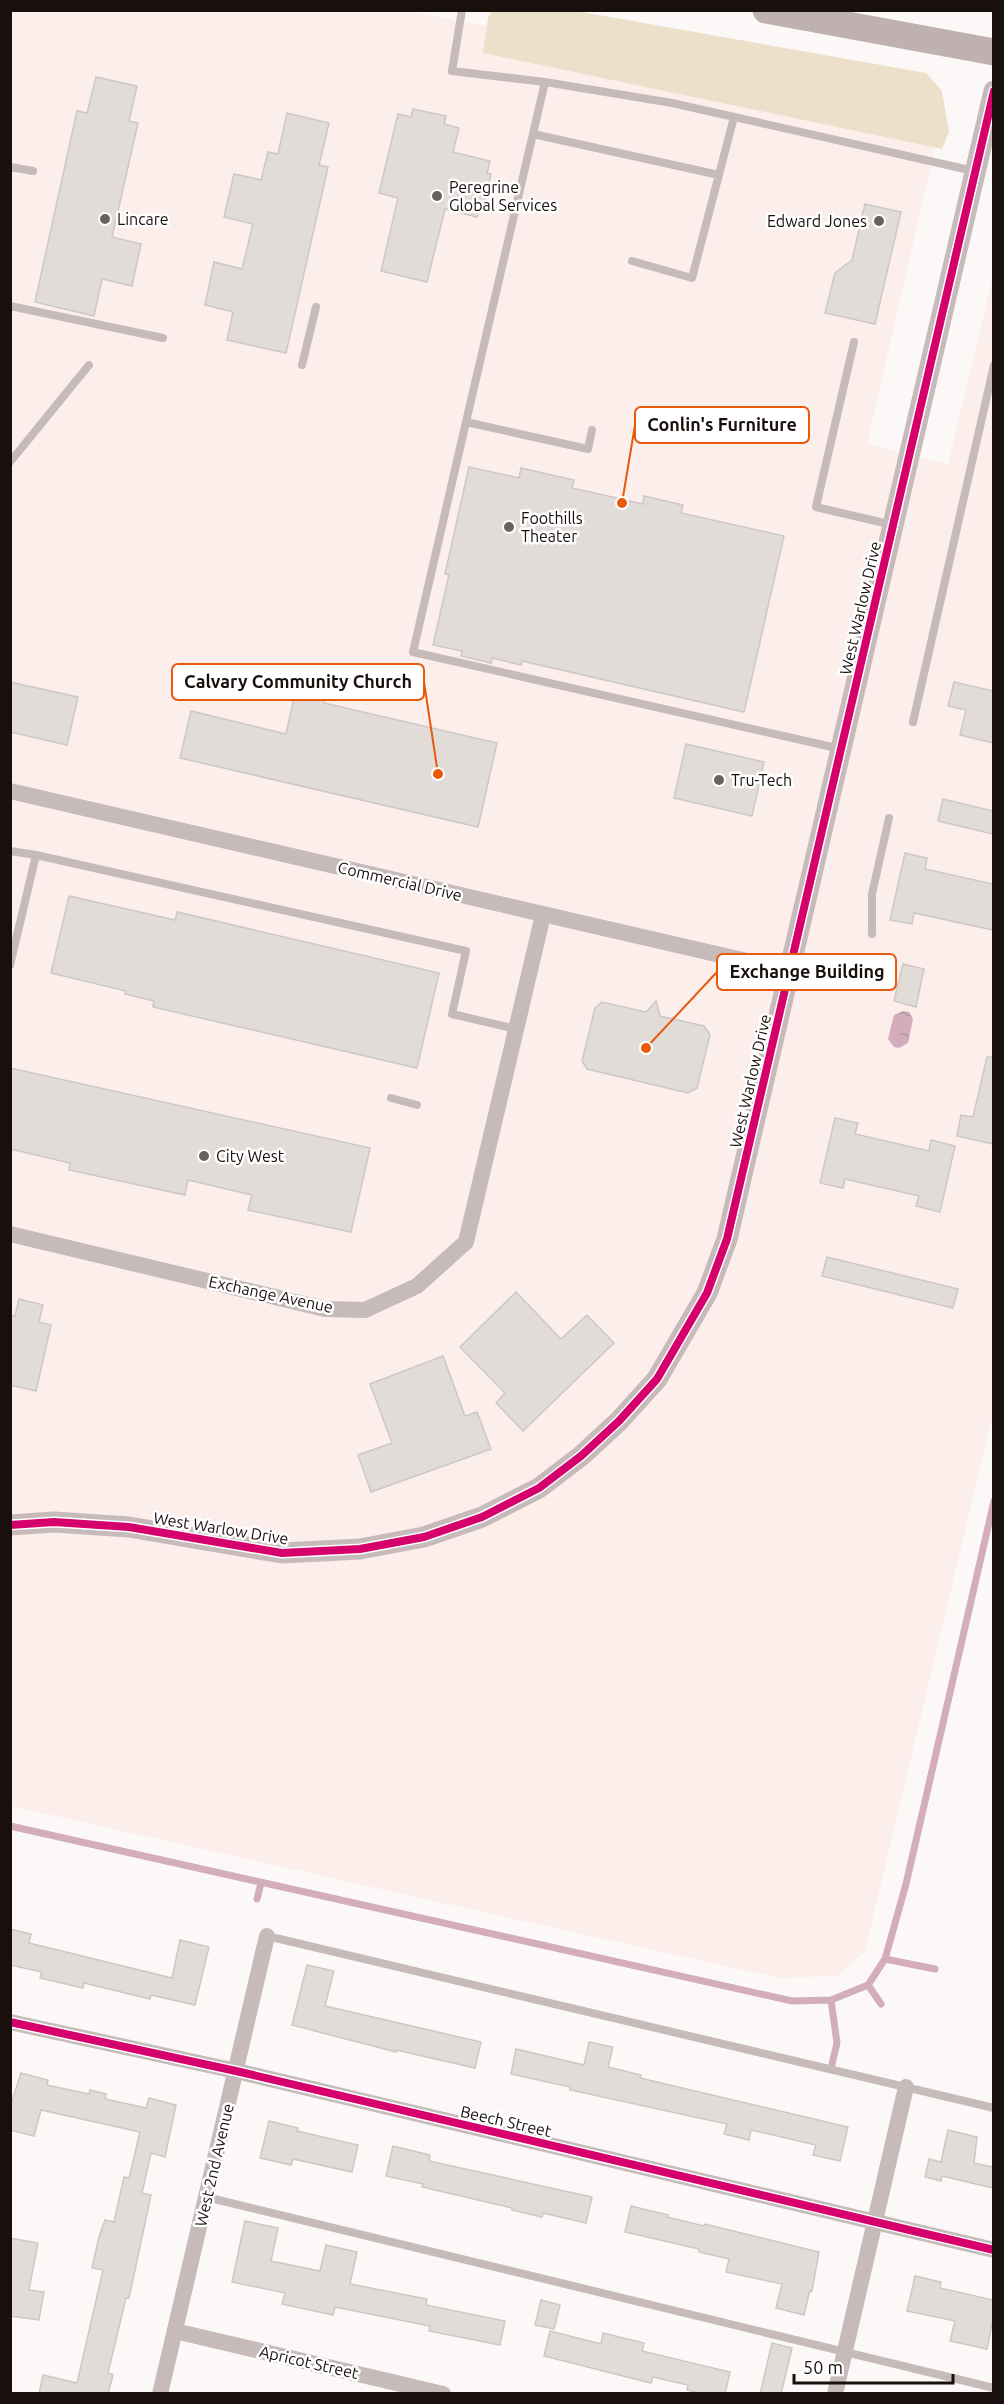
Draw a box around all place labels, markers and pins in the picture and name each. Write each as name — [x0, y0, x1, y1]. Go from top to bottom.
place label: Peregrine Global Services — [449, 178, 557, 214]
marker: Peregrine Global Services — [430, 189, 444, 203]
place label: Lincare — [117, 210, 169, 228]
marker: Lincare — [98, 212, 112, 226]
place label: Edward Jones — [767, 212, 867, 230]
marker: Edward Jones — [872, 214, 886, 228]
callout: Conlin's Furniture — [635, 407, 809, 443]
place label: Foothills Theater — [521, 509, 583, 545]
marker: Foothills Theater — [502, 520, 516, 534]
callout: Calvary Community Church — [172, 664, 424, 700]
place label: Tru-Tech — [731, 771, 792, 789]
marker: Tru-Tech — [712, 773, 726, 787]
callout: Exchange Building — [717, 954, 896, 990]
place label: City West — [216, 1147, 285, 1165]
marker: City West — [197, 1149, 211, 1163]

